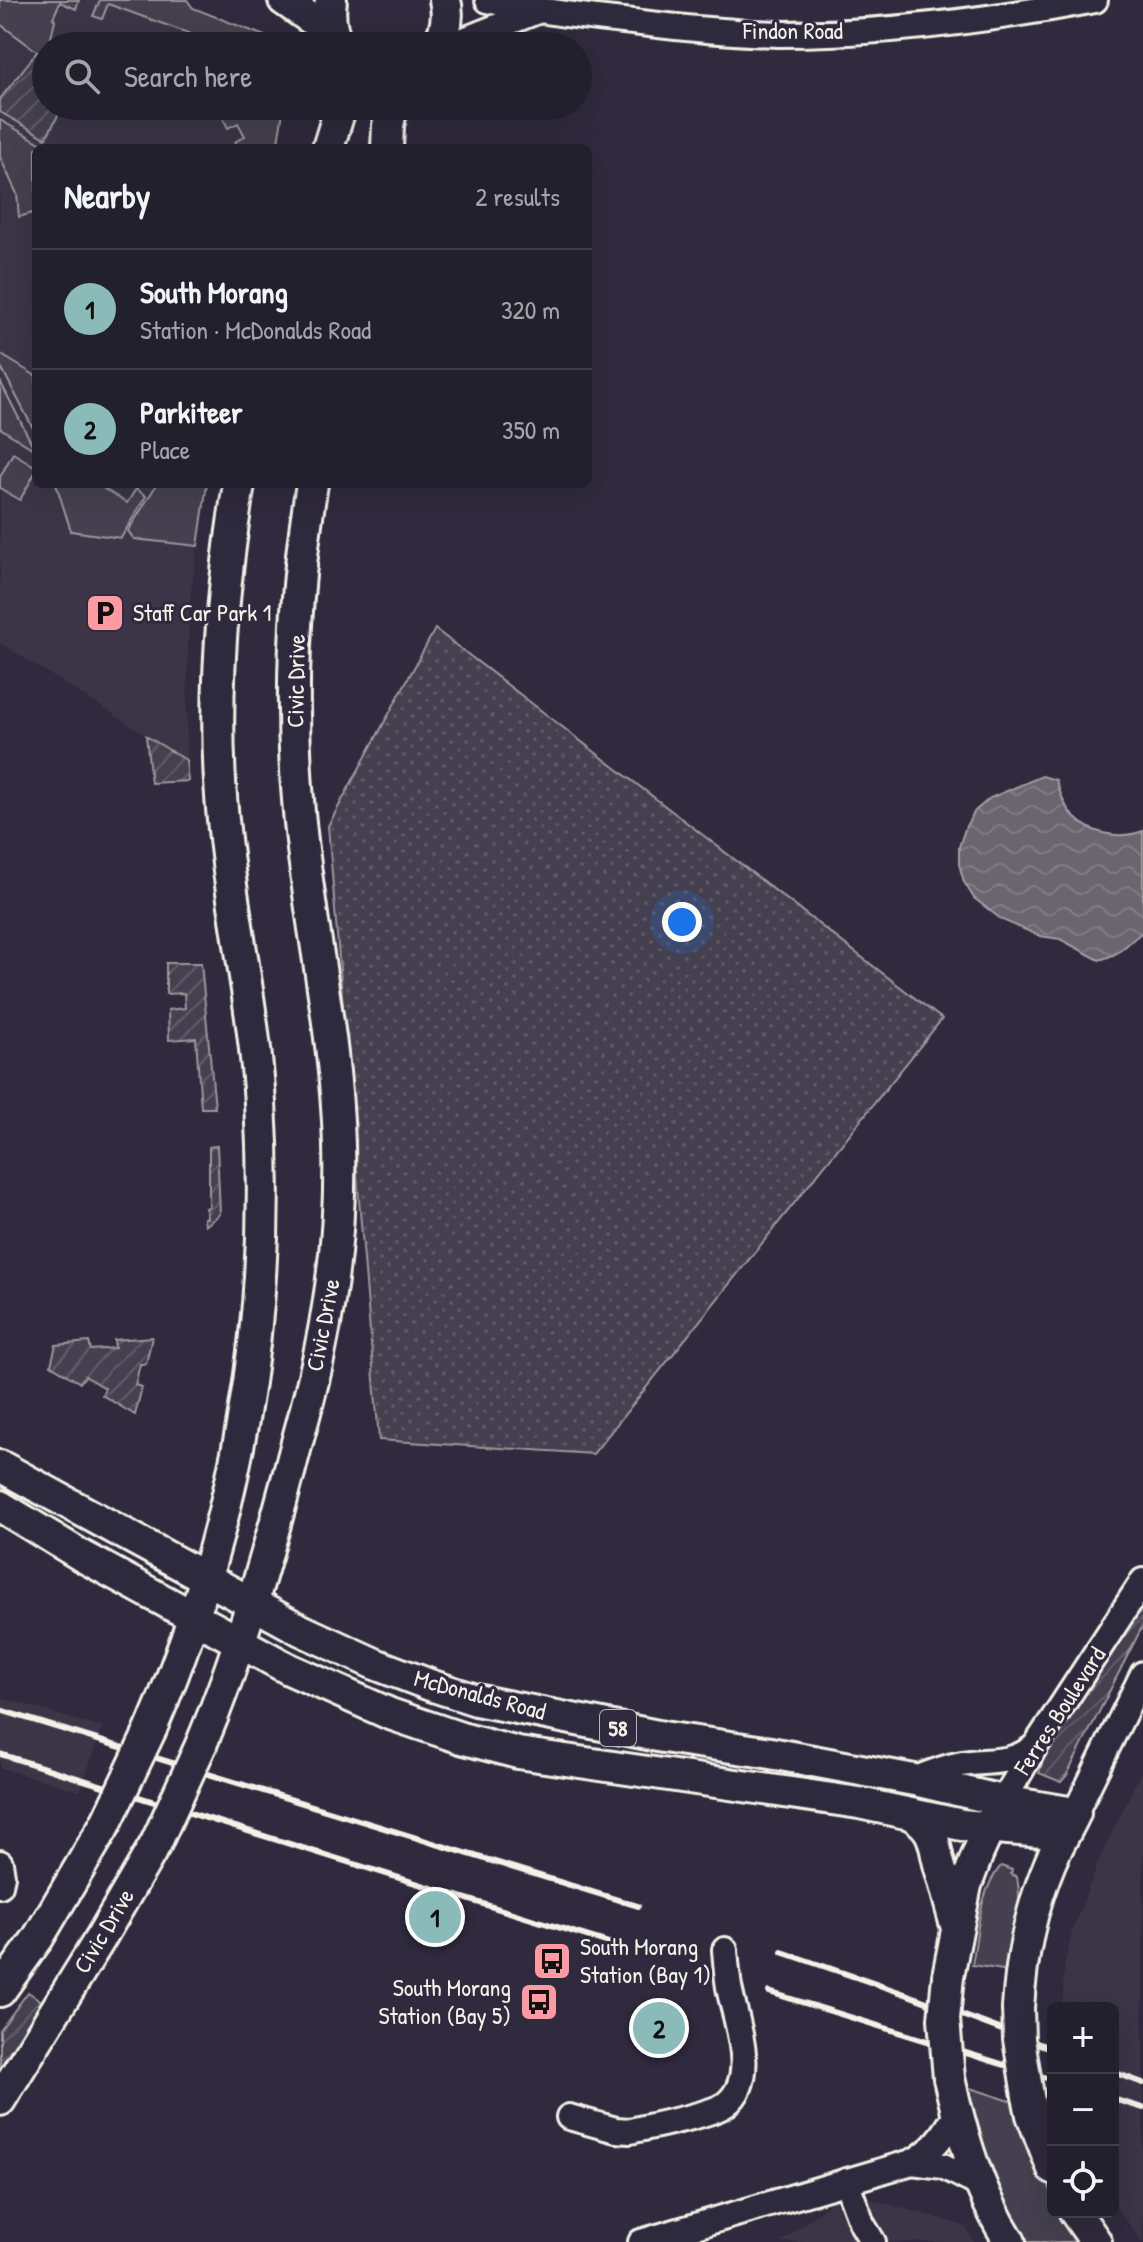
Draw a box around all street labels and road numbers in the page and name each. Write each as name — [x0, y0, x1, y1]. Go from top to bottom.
street label: Findon Road — [742, 14, 843, 46]
street label: Civic Drive — [278, 634, 312, 728]
street label: Civic Drive — [297, 1275, 347, 1374]
street label: Ferres Boulevard — [1005, 1640, 1112, 1781]
street label: McDonalds Road — [411, 1661, 549, 1727]
road number: 58 — [600, 1710, 636, 1746]
street label: Civic Drive — [65, 1882, 141, 1979]

